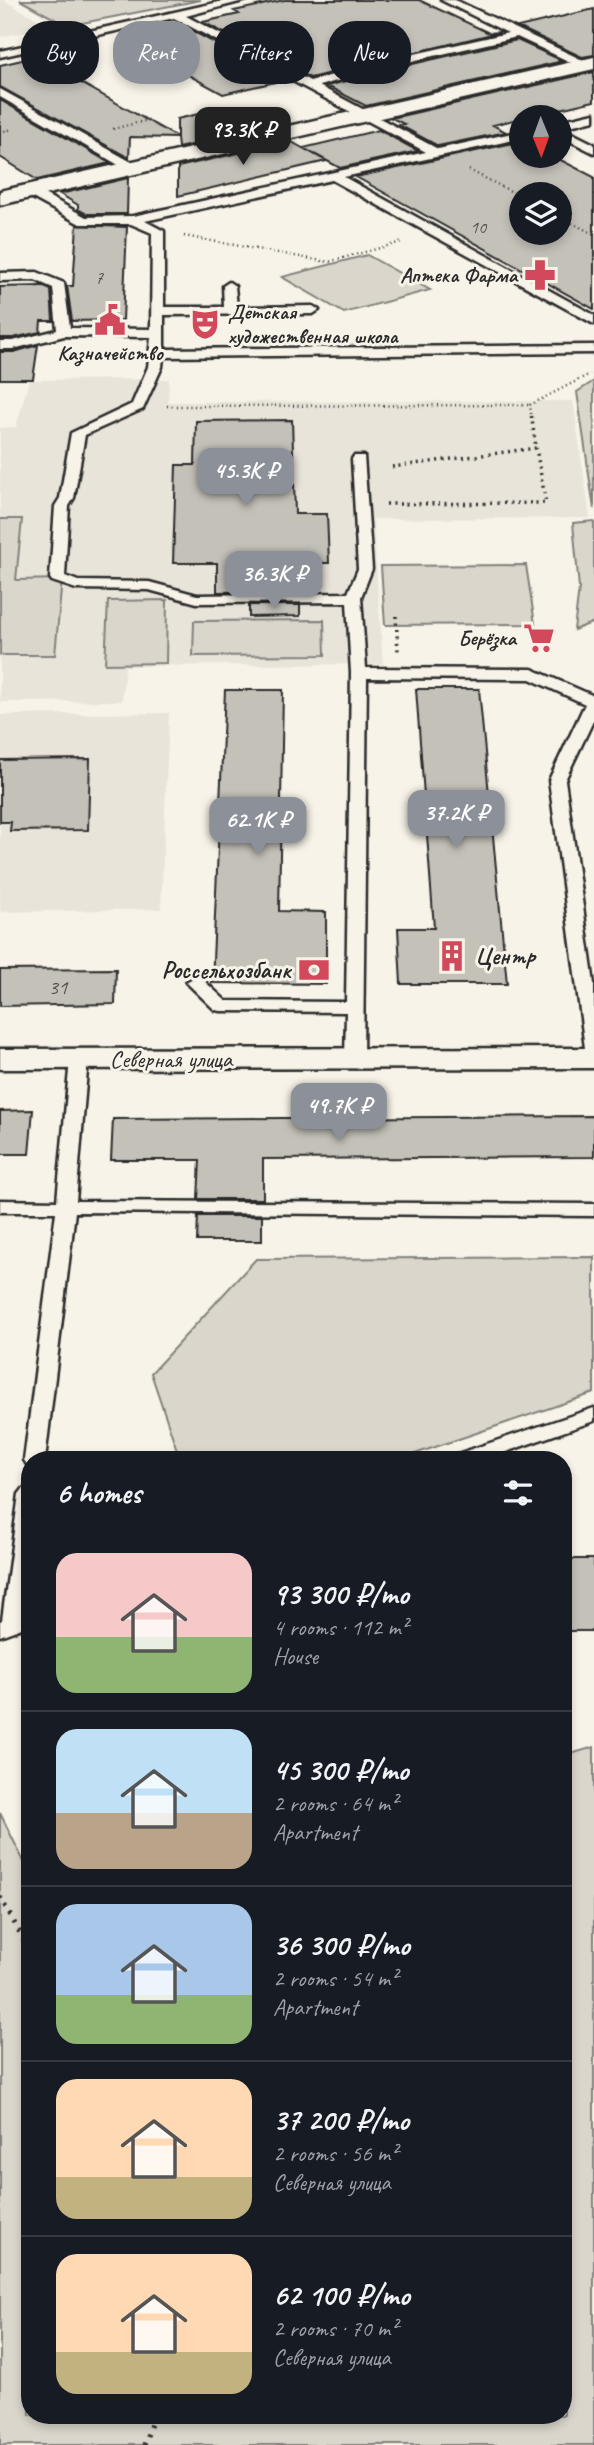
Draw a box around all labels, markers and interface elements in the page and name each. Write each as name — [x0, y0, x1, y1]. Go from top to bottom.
chip: Buy — [21, 21, 99, 84]
chip: Rent — [113, 21, 200, 84]
chip: Filters — [214, 21, 314, 84]
chip: New — [328, 21, 411, 84]
north arrow — [509, 105, 572, 168]
map controls — [509, 105, 572, 245]
pin: 93.3K ₽ — [178, 108, 308, 167]
text: 93.3K ₽ — [211, 115, 275, 144]
button: layers — [509, 182, 572, 245]
house number: 10 — [470, 216, 488, 238]
pharmacy icon: Аптека Фарма — [523, 258, 557, 292]
place label: Аптека Фарма — [400, 262, 519, 288]
house number: 7 — [95, 267, 104, 289]
place label: Детская художественная школа — [228, 299, 400, 349]
public building icon: Казначейство — [93, 303, 127, 337]
theatre icon: Детская художественная школа — [188, 307, 222, 341]
place label: Казначейство — [57, 340, 164, 367]
pin: 45.3K ₽ — [181, 448, 311, 508]
text: 45.3K ₽ — [214, 456, 278, 485]
pin: 36.3K ₽ — [209, 552, 339, 611]
text: 36.3K ₽ — [241, 559, 307, 588]
supermarket icon: Берёзка — [522, 621, 556, 655]
place label: Берёзка — [458, 625, 518, 652]
pin: 37.2K ₽ — [391, 790, 521, 850]
pin: 62.1K ₽ — [193, 798, 323, 857]
text: 37.2K ₽ — [424, 798, 488, 827]
text: 62.1K ₽ — [225, 805, 291, 834]
building icon: Центр — [435, 939, 469, 973]
place label: Центр — [475, 941, 537, 971]
bank icon: Россельхозбанк — [297, 953, 331, 987]
place label: Россельхозбанк — [162, 955, 293, 985]
house number: 31 — [49, 974, 69, 1000]
street label: Северная улица — [110, 1044, 234, 1074]
pin: 49.7K ₽ — [274, 1084, 404, 1143]
text: 49.7K ₽ — [307, 1091, 371, 1120]
text: 6 homes — [56, 1474, 141, 1512]
icon: filters — [499, 1474, 537, 1512]
text: 93 300 ₽/mo — [273, 1575, 409, 1613]
icon: home — [112, 1581, 196, 1665]
text: 4 rooms · 112 m² — [273, 1613, 408, 1642]
text: House — [273, 1642, 318, 1671]
text: 45 300 ₽/mo — [273, 1751, 408, 1789]
icon: home — [112, 1757, 196, 1841]
text: 2 rooms · 64 m² — [273, 1789, 397, 1818]
text: Apartment — [273, 1818, 358, 1847]
text: 36 300 ₽/mo — [273, 1926, 410, 1964]
icon: home — [112, 1932, 196, 2016]
text: 2 rooms · 54 m² — [273, 1964, 397, 1993]
text: Apartment — [273, 1993, 358, 2022]
text: 37 200 ₽/mo — [273, 2101, 409, 2139]
icon: home — [112, 2107, 196, 2191]
text: 2 rooms · 56 m² — [273, 2139, 397, 2168]
text: Северная улица — [273, 2168, 391, 2197]
text: 62 100 ₽/mo — [273, 2276, 410, 2314]
icon: home — [112, 2282, 196, 2366]
text: 2 rooms · 70 m² — [273, 2314, 397, 2343]
text: Северная улица — [273, 2343, 391, 2372]

